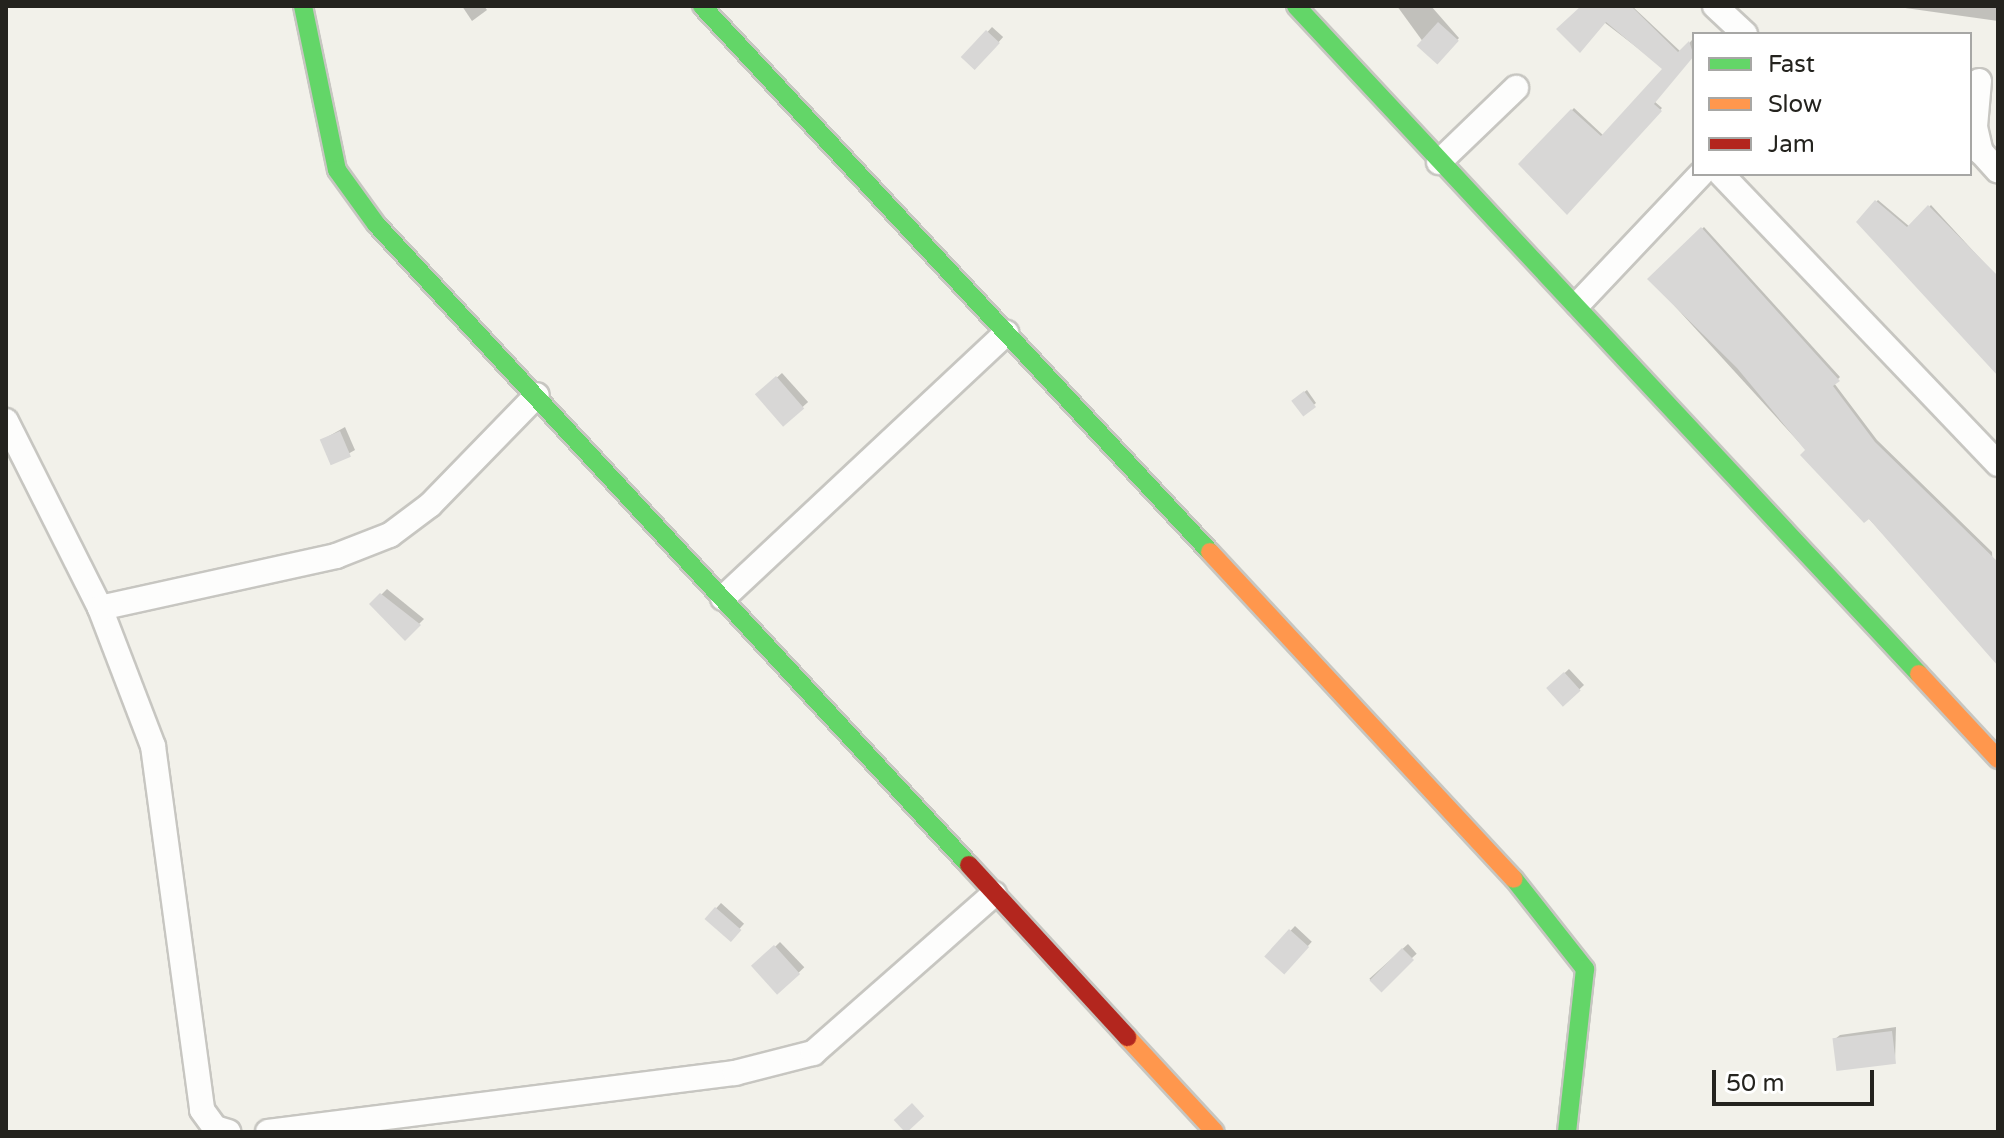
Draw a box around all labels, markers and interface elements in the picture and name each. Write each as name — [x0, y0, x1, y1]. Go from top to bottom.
legend — [1692, 32, 1972, 176]
text: Fast — [1768, 50, 1815, 79]
text: Slow — [1768, 90, 1822, 119]
text: Jam — [1768, 130, 1815, 159]
scale bar — [1716, 1054, 1878, 1104]
text: 50 m — [1726, 1069, 1784, 1098]

